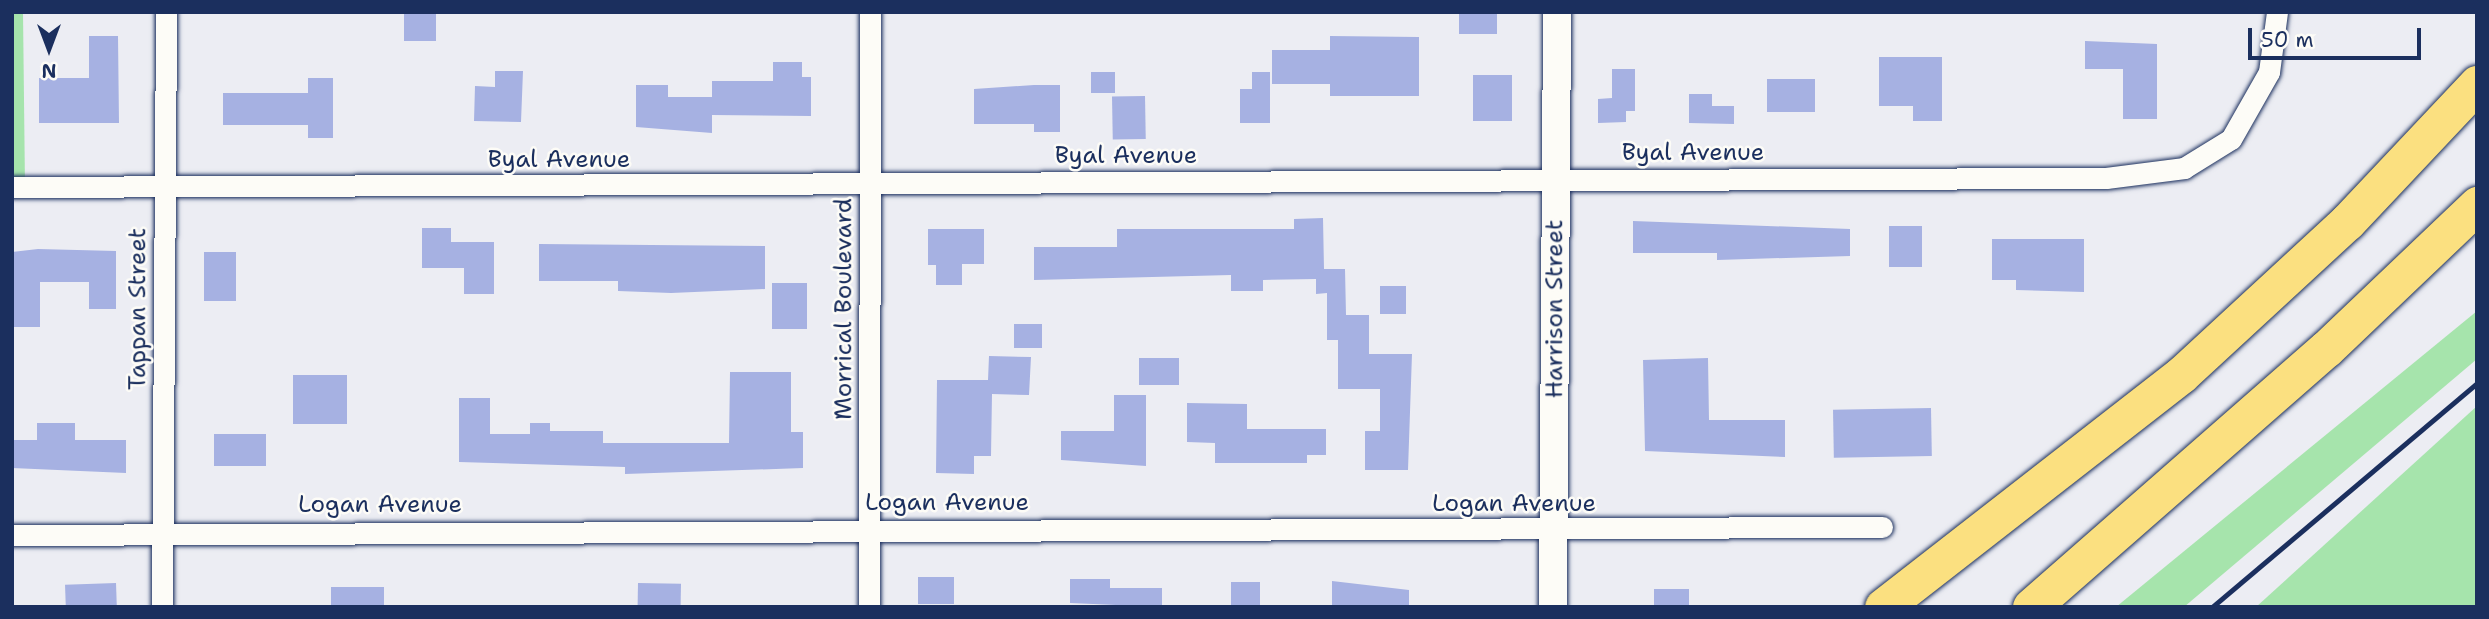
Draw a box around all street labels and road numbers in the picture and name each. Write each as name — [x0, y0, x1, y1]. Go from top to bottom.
street label: Byal Avenue — [1622, 139, 1764, 167]
street label: Byal Avenue — [1055, 142, 1197, 170]
street label: Byal Avenue — [488, 146, 630, 174]
street label: Morrical Boulevard — [830, 198, 858, 420]
street label: Harrison Street — [1541, 220, 1569, 398]
street label: Tappan Street — [124, 228, 152, 390]
street label: Logan Avenue — [865, 489, 1029, 517]
street label: Logan Avenue — [1432, 490, 1596, 518]
street label: Logan Avenue — [298, 491, 462, 519]

